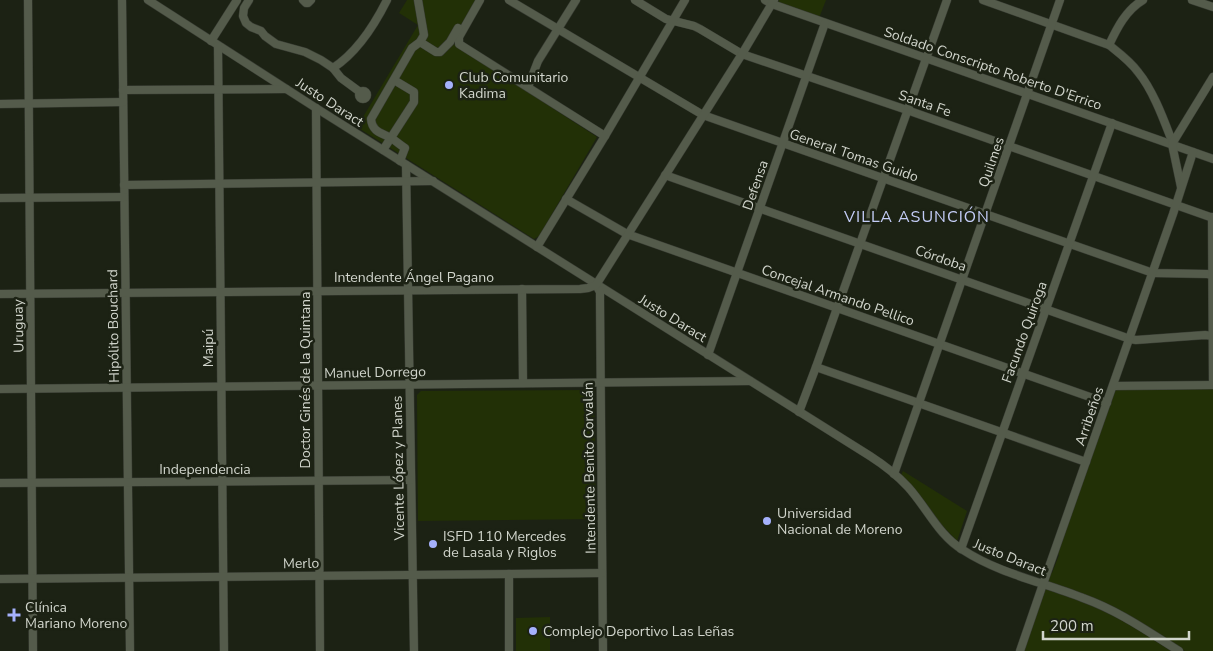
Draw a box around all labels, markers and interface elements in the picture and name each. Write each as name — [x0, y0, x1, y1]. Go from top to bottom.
street label: Soldado Conscripto Roberto D'Errico — [881, 22, 1105, 115]
place label: Club Comunitario Kadima — [459, 68, 569, 103]
street label: Justo Daract — [291, 73, 367, 131]
marker: Club Comunitario Kadima — [443, 79, 455, 91]
street label: Santa Fe — [896, 86, 954, 121]
street label: General Tomas Guido — [787, 124, 921, 187]
street label: Quilmes — [974, 134, 1009, 190]
street label: Defensa — [738, 158, 773, 213]
district label: VILLA ASUNCIÓN — [843, 206, 990, 228]
street label: Córdoba — [913, 241, 969, 276]
street label: Concejal Armando Pellico — [759, 260, 917, 331]
street label: Intendente Ángel Pagano — [334, 268, 494, 287]
street label: Hipólito Bouchard — [103, 269, 124, 383]
street label: Facundo Quiroga — [997, 279, 1052, 386]
street label: Justo Daract — [634, 289, 710, 347]
street label: Doctor Ginés de la Quintana — [296, 292, 315, 468]
street label: Uruguay — [9, 298, 28, 353]
street label: Maipú — [199, 329, 218, 367]
street label: Manuel Dorrego — [324, 362, 426, 383]
street label: Intendente Benito Corvalán — [579, 382, 600, 554]
street label: Arribeños — [1070, 384, 1109, 448]
street label: Vicente López y Planes — [388, 395, 409, 542]
street label: Independencia — [159, 460, 251, 479]
place label: Universidad Nacional de Moreno — [777, 504, 903, 539]
marker: Universidad Nacional de Moreno — [761, 515, 773, 527]
place label: ISFD 110 Mercedes de Lasala y Riglos — [443, 527, 566, 562]
street label: Justo Daract — [970, 534, 1049, 581]
marker: ISFD 110 Mercedes de Lasala y Riglos — [427, 538, 439, 550]
street label: Merlo — [283, 554, 320, 573]
place label: Clínica Mariano Moreno — [25, 598, 127, 633]
marker: Clínica Mariano Moreno — [7, 608, 21, 622]
scale bar — [1043, 608, 1189, 640]
text: 200 m — [1050, 616, 1094, 636]
place label: Complejo Deportivo Las Leñas — [543, 622, 735, 641]
marker: Complejo Deportivo Las Leñas — [527, 625, 539, 637]

